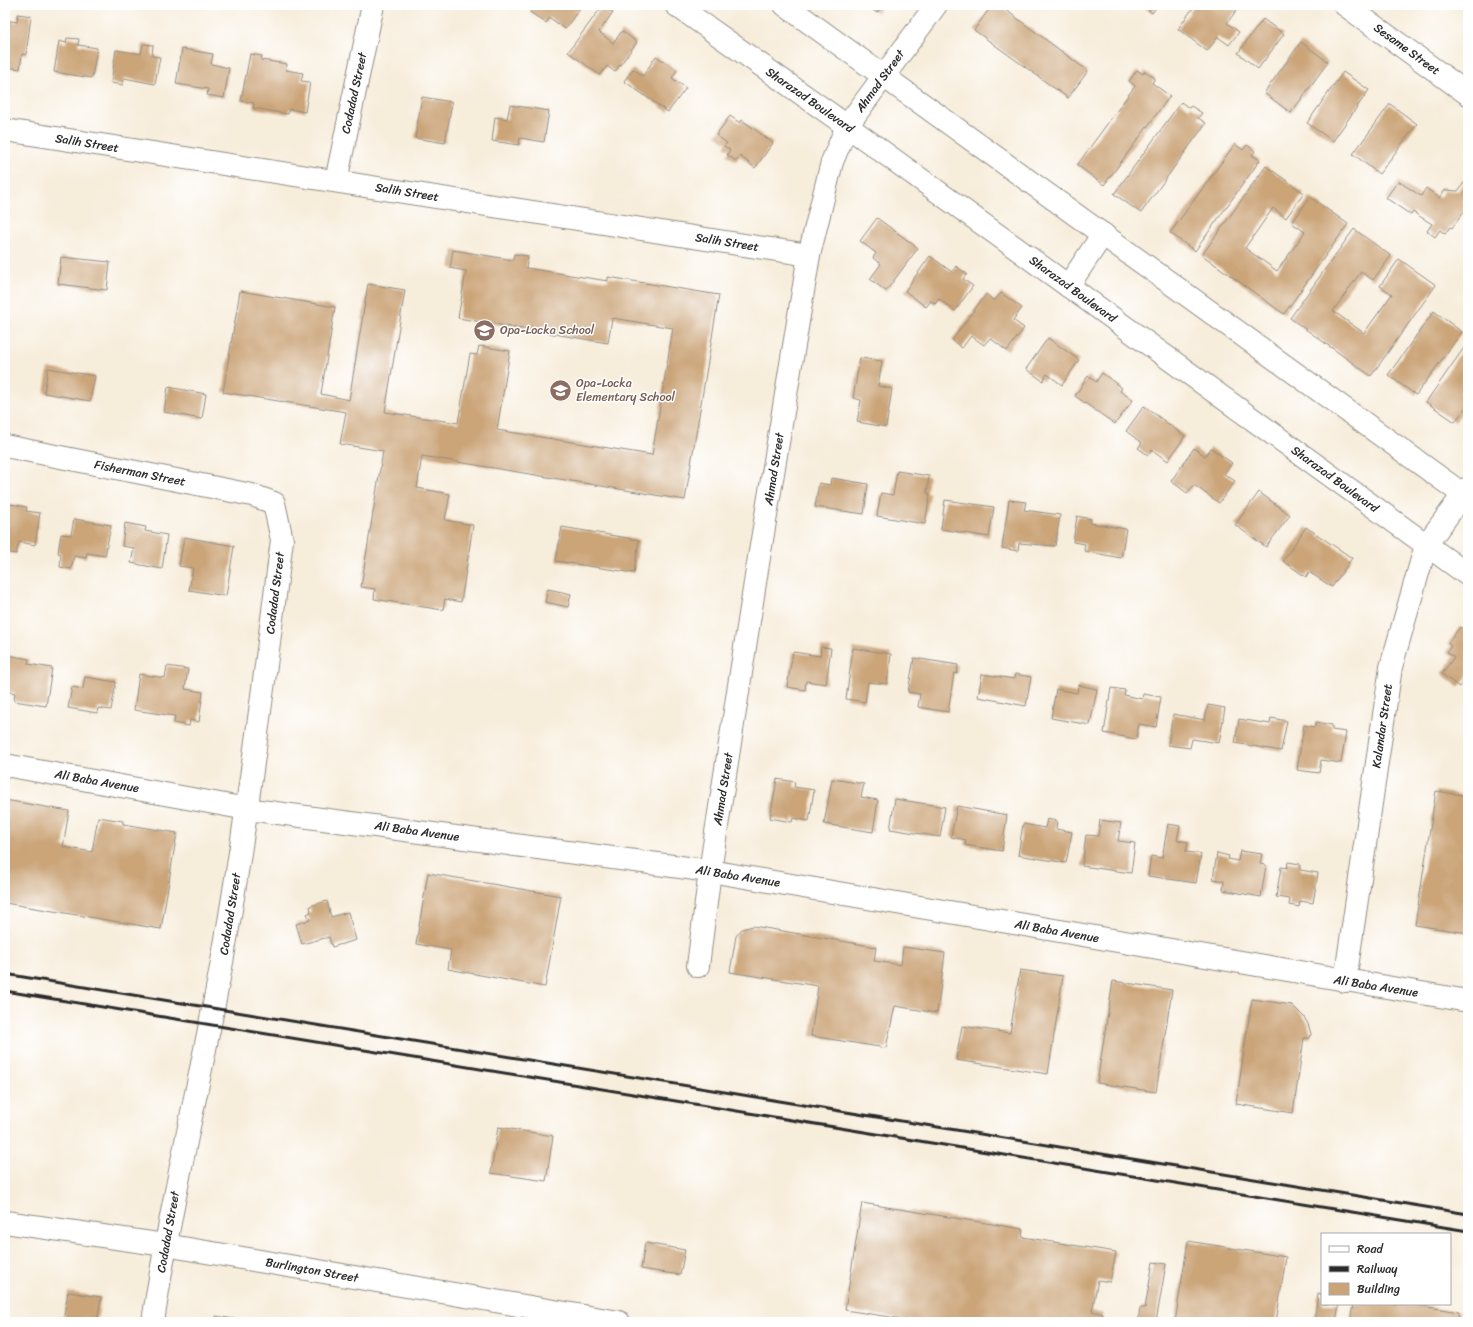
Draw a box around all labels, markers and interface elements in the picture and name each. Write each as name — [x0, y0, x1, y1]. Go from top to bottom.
street label: Sesame Street — [1369, 17, 1445, 81]
street label: Ahmad Street — [849, 44, 911, 118]
street label: Codadad Street — [335, 49, 374, 136]
street label: Sharazad Boulevard — [761, 61, 860, 139]
street label: Salih Street — [54, 127, 120, 159]
street label: Salih Street — [374, 176, 440, 208]
street label: Salih Street — [694, 226, 760, 258]
street label: Sharazad Boulevard — [1024, 249, 1122, 329]
school or university icon: Opa-Locka School — [471, 317, 497, 343]
place label: Opa-Locka School — [500, 319, 595, 341]
place label: Opa-Locka Elementary School — [576, 372, 676, 408]
school or university icon: Opa-Locka Elementary School — [548, 377, 574, 403]
street label: Ahmad Street — [757, 430, 791, 508]
street label: Sharazad Boulevard — [1286, 439, 1384, 519]
street label: Fisherman Street — [93, 453, 187, 493]
street label: Codadad Street — [259, 550, 291, 635]
street label: Kalandar Street — [1365, 682, 1399, 770]
street label: Ahmad Street — [706, 750, 740, 828]
street label: Ali Baba Avenue — [52, 763, 141, 799]
street label: Ali Baba Avenue — [372, 814, 461, 848]
street label: Ali Baba Avenue — [693, 858, 782, 894]
street label: Codadad Street — [213, 870, 248, 957]
street label: Ali Baba Avenue — [1012, 913, 1101, 949]
street label: Ali Baba Avenue — [1331, 968, 1420, 1004]
street label: Codadad Street — [150, 1188, 186, 1275]
legend — [1321, 1233, 1451, 1305]
text: Road — [1357, 1238, 1384, 1260]
street label: Burlington Street — [264, 1251, 361, 1289]
text: Railway — [1357, 1258, 1398, 1280]
text: Building — [1357, 1278, 1400, 1300]

